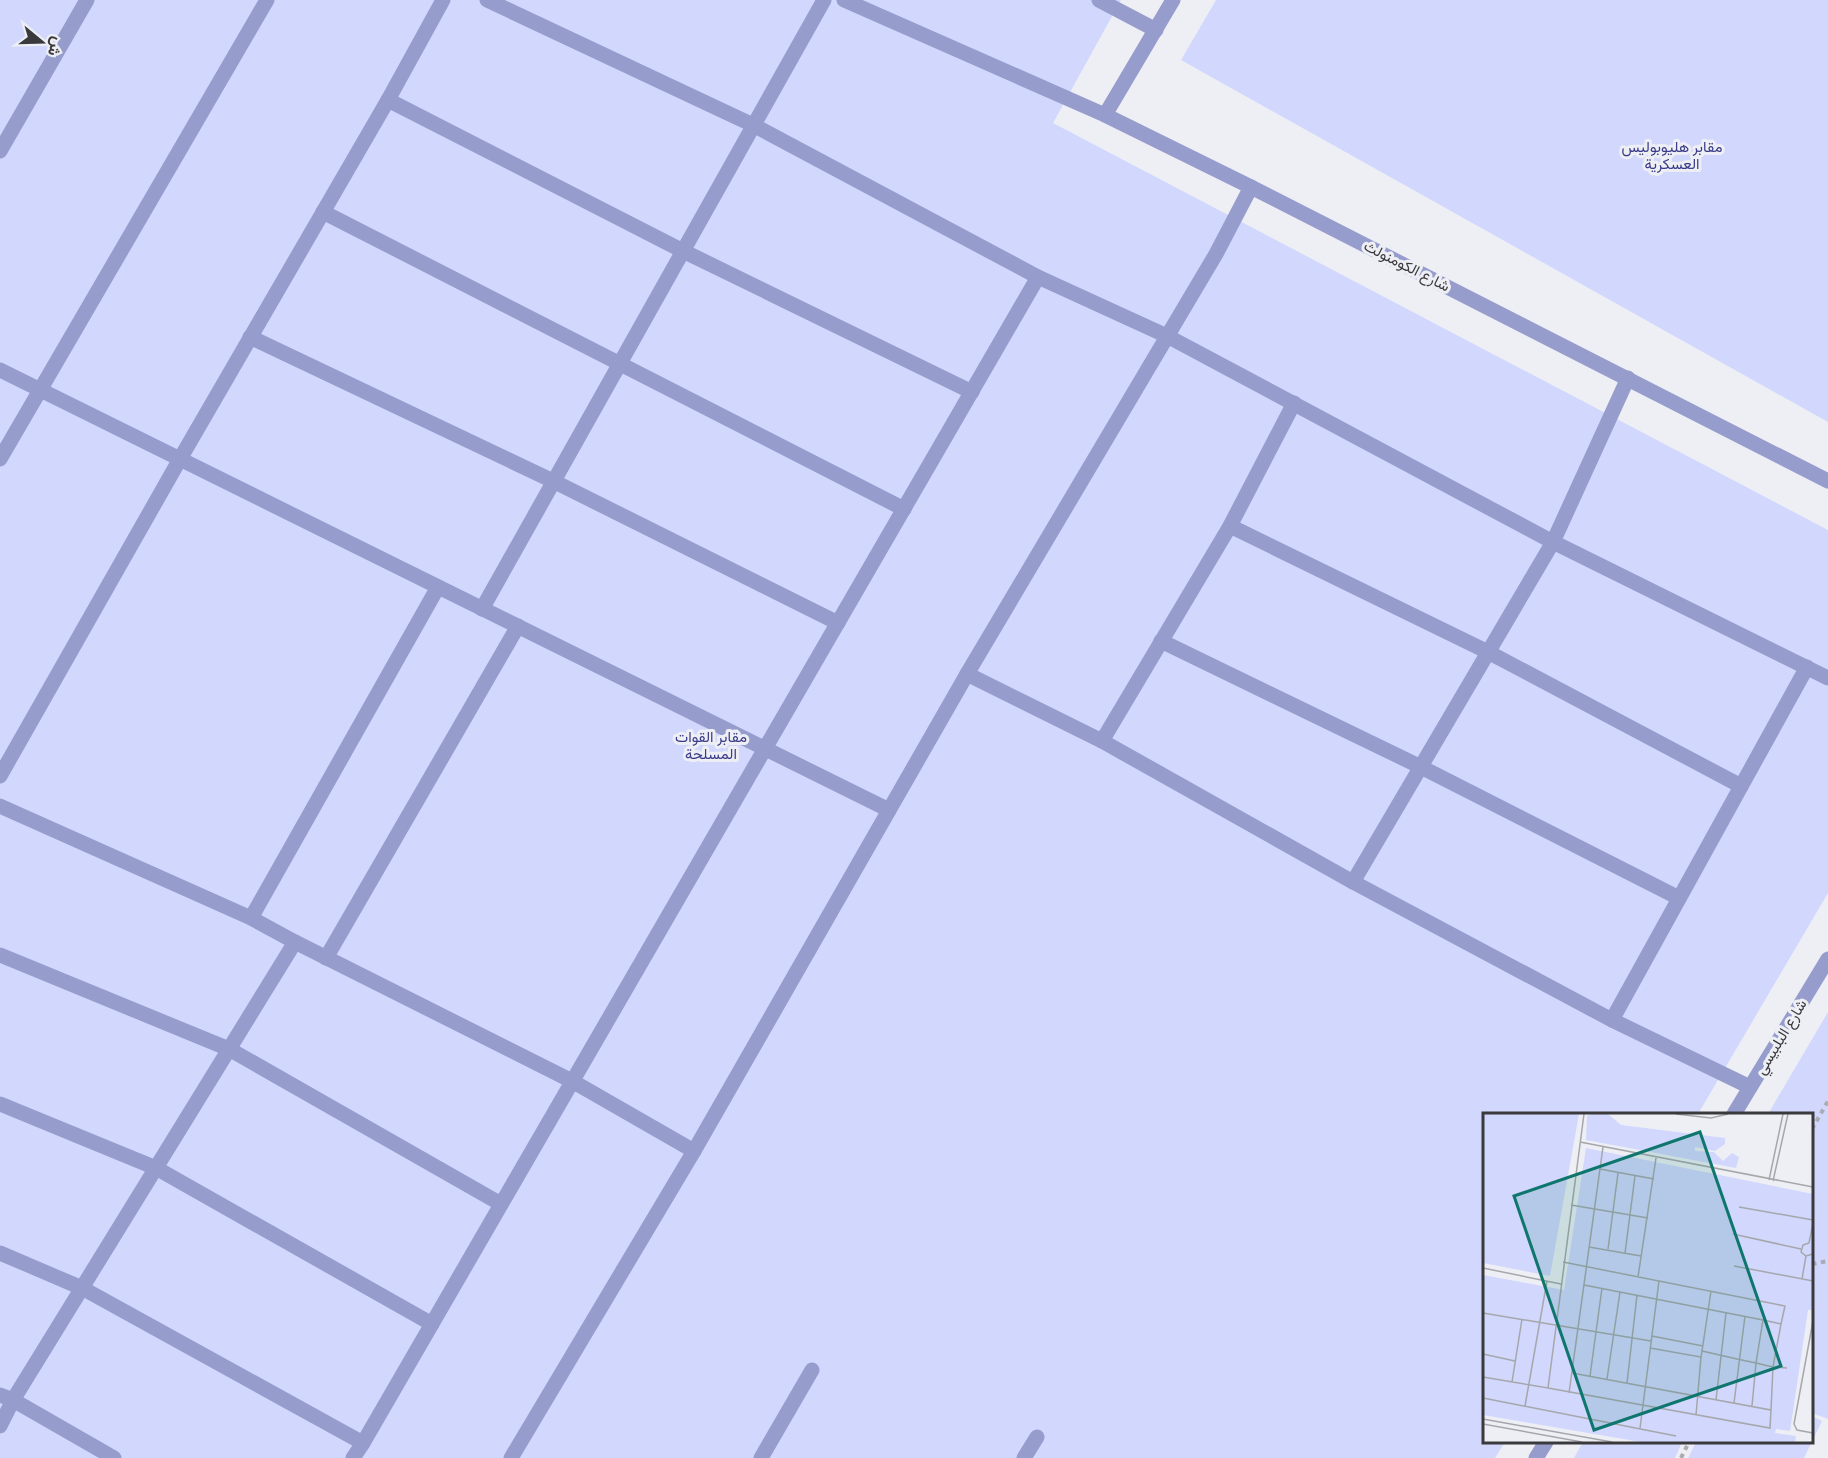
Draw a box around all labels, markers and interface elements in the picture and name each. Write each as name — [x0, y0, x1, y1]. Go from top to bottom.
north arrow — [12, 12, 72, 72]
text: ش — [44, 35, 68, 59]
park label: مقابر هليوبوليس العسكرية — [1622, 138, 1722, 173]
street label: شارع الكومنولث — [1360, 237, 1453, 297]
park label: مقابر القوات المسلحة — [675, 728, 747, 763]
street label: شارع البلبيسي — [1751, 996, 1814, 1080]
inset map — [1483, 1113, 1813, 1443]

